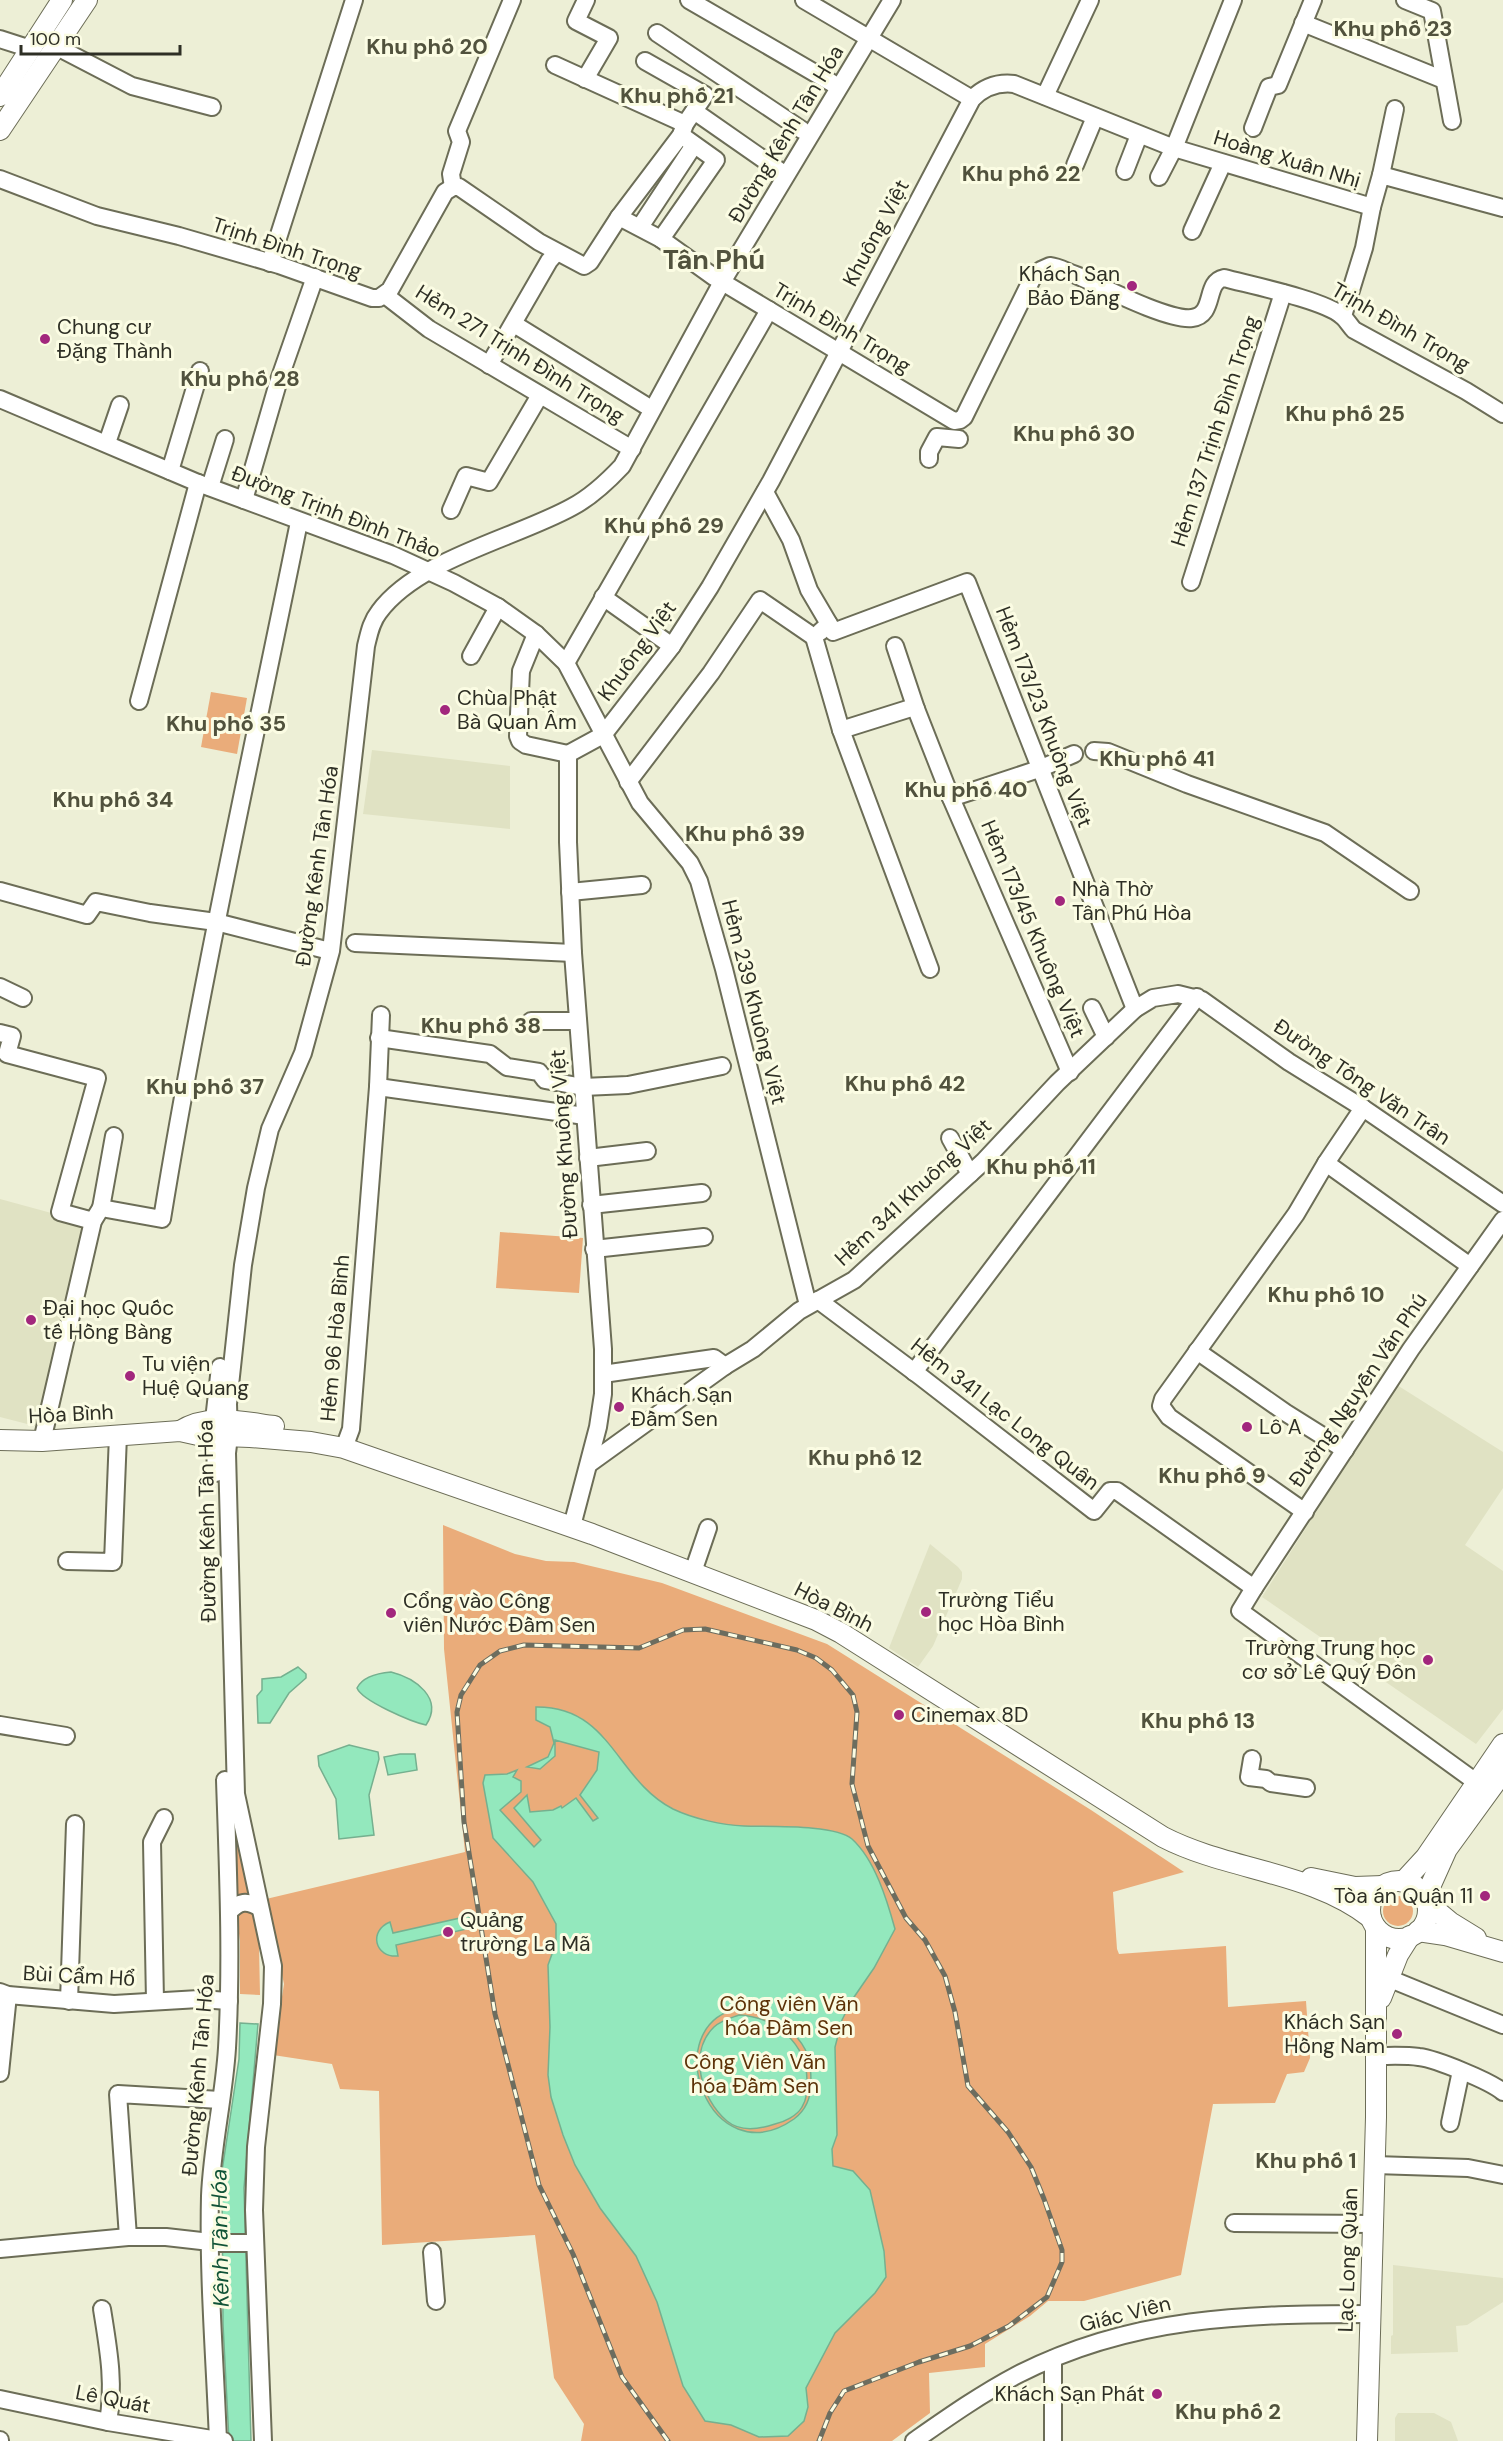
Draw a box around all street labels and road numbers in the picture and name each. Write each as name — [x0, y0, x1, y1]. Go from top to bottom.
street label: Đường Kênh Tân Hóa — [722, 40, 850, 228]
street label: Hoàng Xuân Nhị — [1210, 123, 1364, 195]
street label: Khuông Việt — [836, 175, 916, 291]
street label: Trịnh Đình Trọng — [209, 211, 366, 285]
street label: Trịnh Đình Trọng — [768, 276, 916, 380]
street label: Trịnh Đình Trọng — [1327, 276, 1476, 378]
street label: Hẻm 271 Trịnh Đình Trọng — [410, 278, 630, 430]
street label: Hẻm 137 Trịnh Đình Trọng — [1164, 312, 1266, 550]
street label: Đường Trịnh Đình Thảo — [227, 459, 445, 565]
street label: Khuông Việt — [591, 595, 683, 707]
street label: Hẻm 173/23 Khuông Việt — [989, 603, 1099, 831]
street label: Đường Kênh Tân Hóa — [289, 764, 345, 968]
street label: Hẻm 173/45 Khuông Việt — [974, 816, 1092, 1042]
street label: Hẻm 239 Khuông Việt — [715, 897, 793, 1107]
street label: Đường Tống Văn Trân — [1268, 1012, 1456, 1152]
street label: Đường Khuông Việt — [543, 1049, 585, 1239]
street label: Hẻm 341 Khuông Việt — [829, 1112, 997, 1272]
street label: Hẻm 96 Hòa Bình — [314, 1253, 356, 1423]
street label: Đường Nguyễn Văn Phú — [1282, 1287, 1434, 1493]
street label: Hẻm 341 Lạc Long Quân — [905, 1332, 1105, 1496]
street label: Hòa Bình — [28, 1398, 114, 1430]
street label: Đường Kênh Tân Hóa — [191, 1419, 223, 1623]
street label: Hòa Bình — [790, 1575, 878, 1639]
street label: Bùi Cẩm Hổ — [22, 1959, 136, 1993]
street label: Đường Kênh Tân Hóa — [175, 1973, 221, 2177]
street label: Lạc Long Quân — [1331, 2187, 1365, 2333]
street label: Giác Viên — [1076, 2289, 1174, 2339]
street label: Lê Quát — [73, 2378, 153, 2420]

